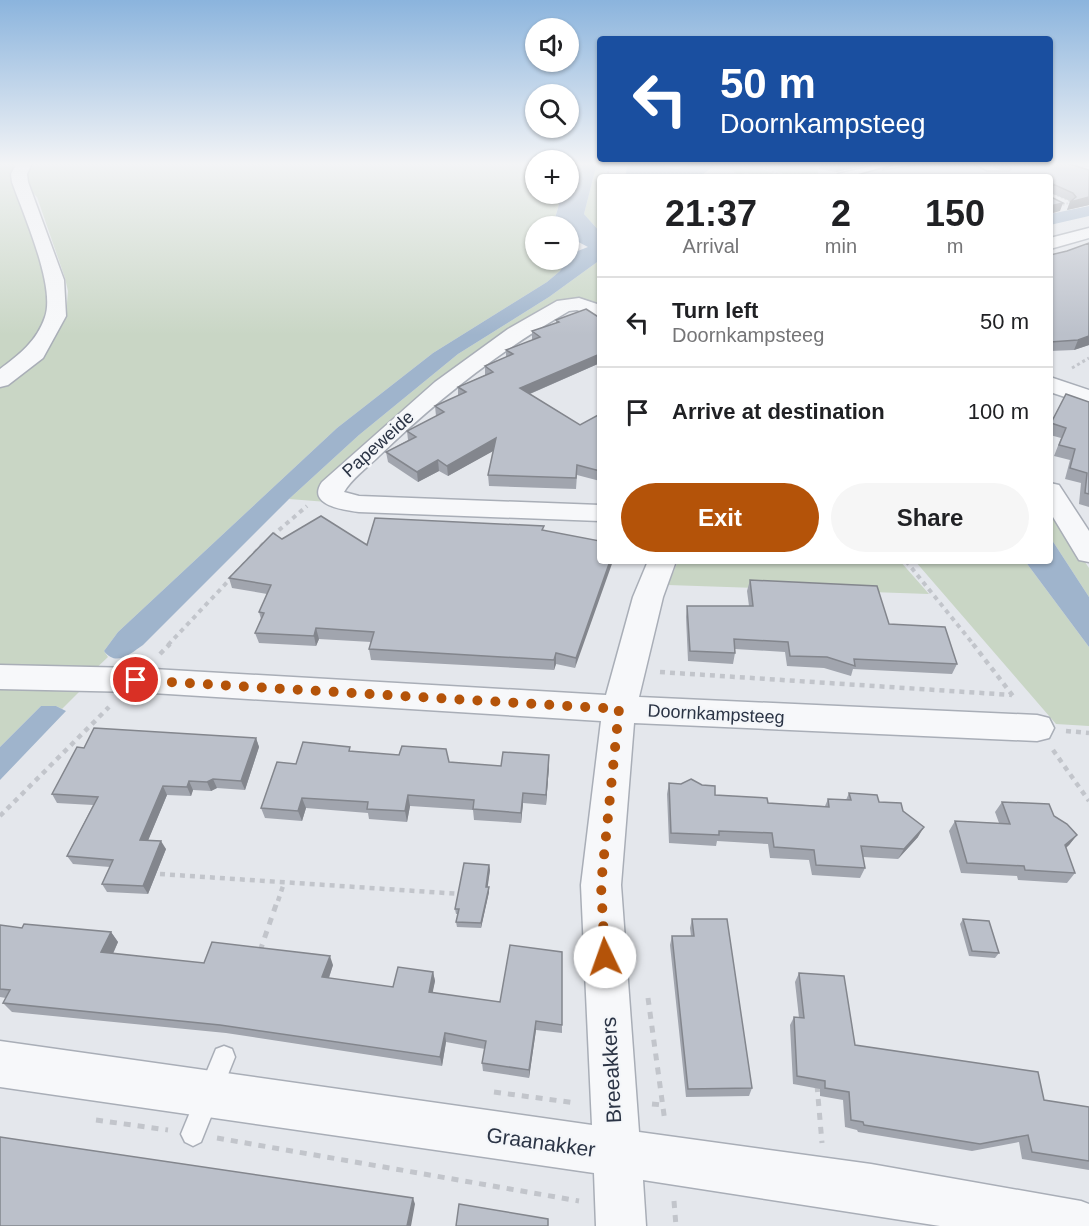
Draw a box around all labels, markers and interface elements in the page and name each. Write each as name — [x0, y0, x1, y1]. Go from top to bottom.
map controls — [525, 18, 579, 270]
button: sound — [525, 18, 579, 72]
icon: left — [621, 60, 699, 138]
text: 50 m — [720, 60, 816, 107]
button: search — [525, 84, 579, 138]
text: Doornkampsteeg — [720, 109, 926, 139]
button: + — [525, 150, 579, 204]
text: 21:37 — [665, 193, 757, 234]
text: 2 — [831, 193, 851, 234]
text: 150 — [925, 193, 985, 234]
button: − — [525, 216, 579, 270]
text: Arrival — [683, 235, 739, 257]
text: min — [825, 235, 857, 257]
text: m — [947, 235, 963, 257]
text: Turn left — [672, 298, 758, 323]
icon: left — [621, 306, 654, 339]
text: 50 m — [980, 309, 1029, 334]
text: Doornkampsteeg — [672, 324, 824, 346]
icon: arrive — [621, 396, 654, 429]
text: Arrive at destination — [672, 399, 885, 424]
text: 100 m — [968, 399, 1029, 424]
street label: Papeweide — [338, 407, 418, 481]
button: Exit — [621, 483, 819, 552]
button: Share — [831, 483, 1029, 552]
pin — [110, 654, 161, 705]
icon: arrive — [119, 663, 152, 696]
street label: Doornkampsteeg — [647, 700, 785, 728]
position arrow — [573, 925, 637, 989]
street label: Breeakkers — [597, 1016, 625, 1124]
street label: Graanakker — [485, 1123, 597, 1161]

